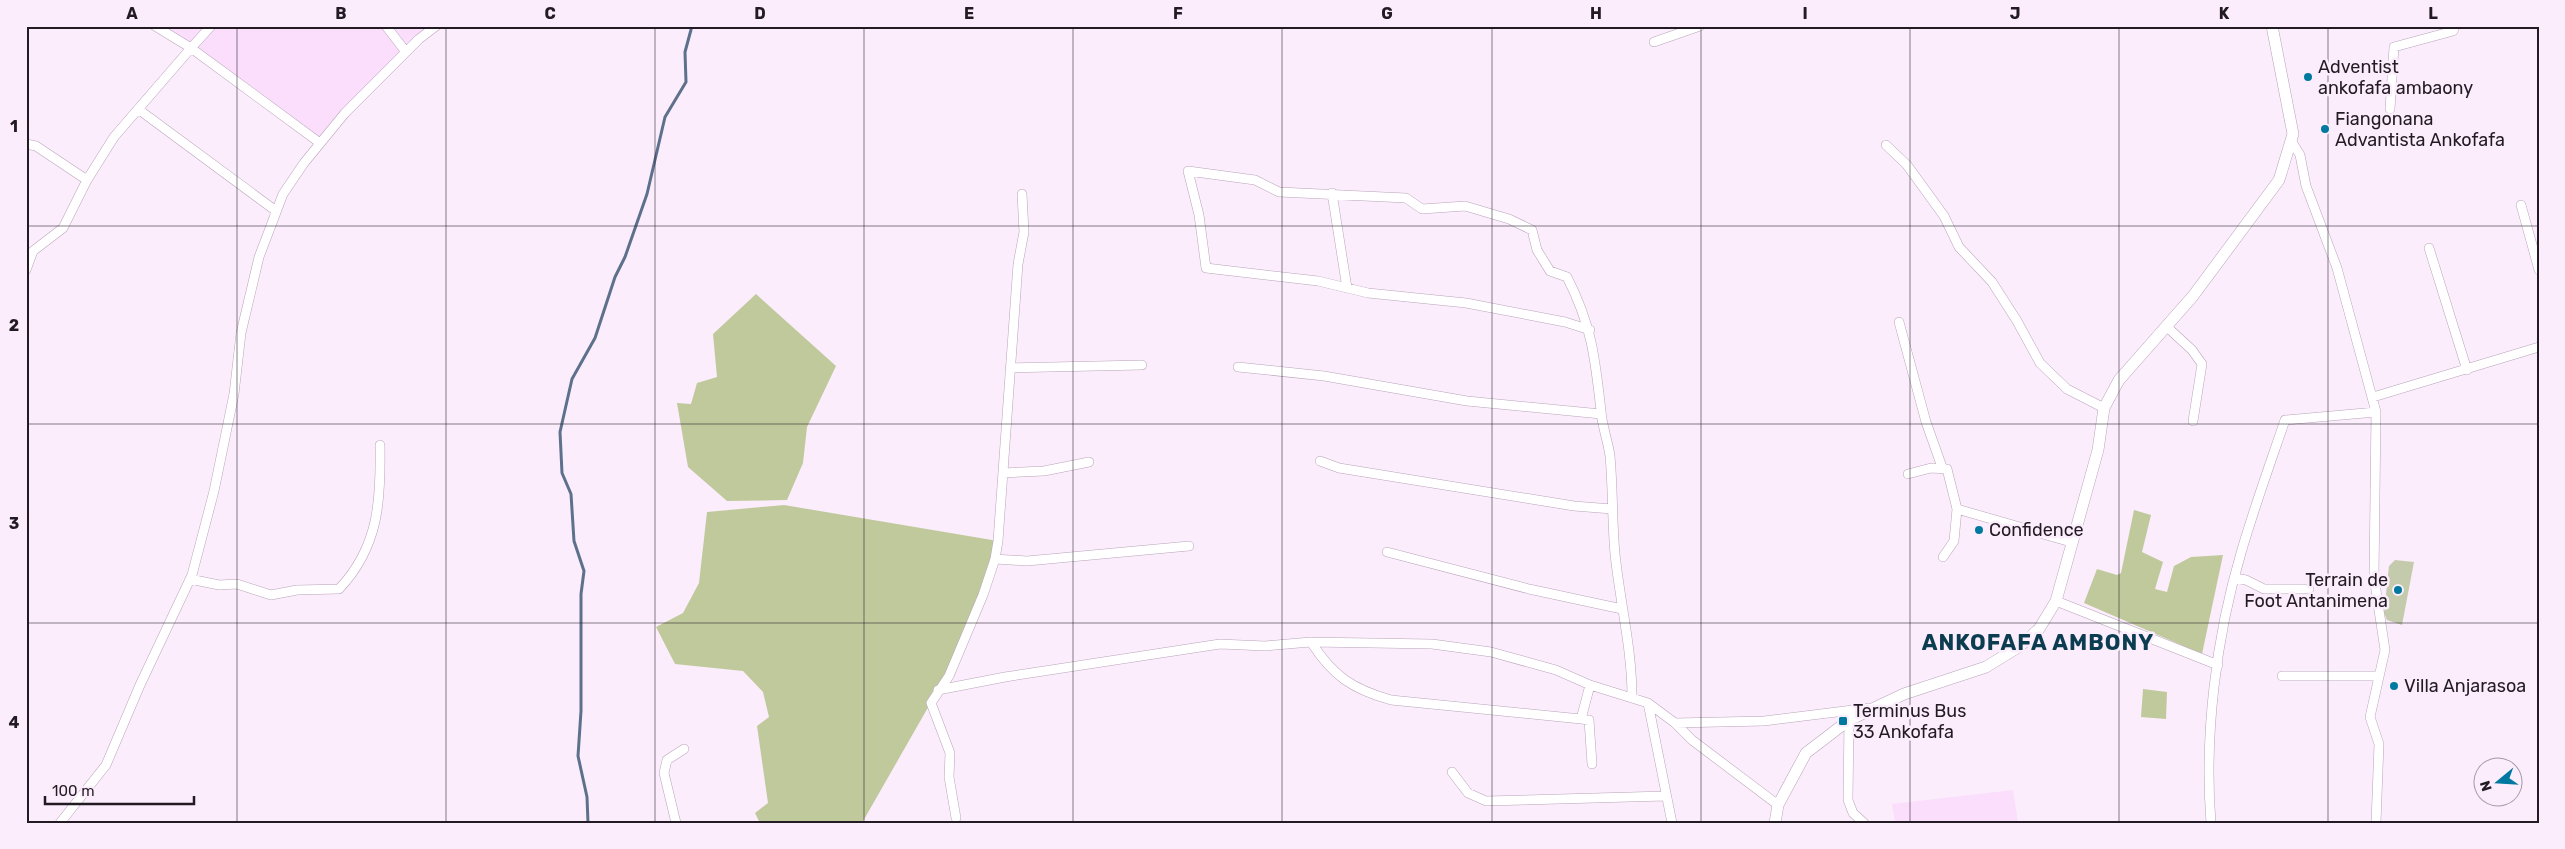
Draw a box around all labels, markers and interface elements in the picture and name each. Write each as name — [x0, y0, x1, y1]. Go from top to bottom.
text: A — [126, 4, 138, 23]
text: B — [335, 4, 347, 23]
text: C — [544, 4, 556, 23]
text: D — [754, 4, 766, 23]
text: E — [964, 4, 974, 23]
text: F — [1173, 4, 1183, 23]
text: G — [1381, 4, 1393, 23]
text: H — [1590, 4, 1602, 23]
text: I — [1802, 4, 1808, 23]
text: J — [2010, 4, 2020, 23]
text: K — [2219, 4, 2230, 23]
text: L — [2428, 4, 2438, 23]
place label: Adventist ankofafa ambaony — [2318, 56, 2473, 99]
marker: Adventist ankofafa ambaony — [2302, 71, 2314, 83]
place label: Fiangonana Advantista Ankofafa — [2335, 108, 2505, 151]
text: 1 — [10, 117, 18, 136]
marker: Fiangonana Advantista Ankofafa — [2319, 123, 2331, 135]
text: 2 — [9, 316, 19, 335]
text: 3 — [9, 514, 19, 533]
place label: Confidence — [1989, 519, 2084, 541]
marker: Confidence — [1973, 524, 1985, 536]
place label: Terrain de Foot Antanimena — [2244, 569, 2388, 612]
marker: Terrain de Foot Antanimena — [2392, 584, 2404, 596]
district label: ANKOFAFA AMBONY — [1922, 629, 2154, 656]
place label: Villa Anjarasoa — [2404, 675, 2526, 697]
marker: Villa Anjarasoa — [2388, 680, 2400, 692]
place label: Terminus Bus 33 Ankofafa — [1853, 700, 1966, 743]
text: 4 — [9, 713, 20, 732]
marker: Terminus Bus 33 Ankofafa — [1837, 715, 1849, 727]
north arrow — [2472, 756, 2522, 806]
scale bar — [45, 774, 194, 806]
text: N — [2476, 778, 2496, 793]
text: 100 m — [52, 782, 94, 800]

